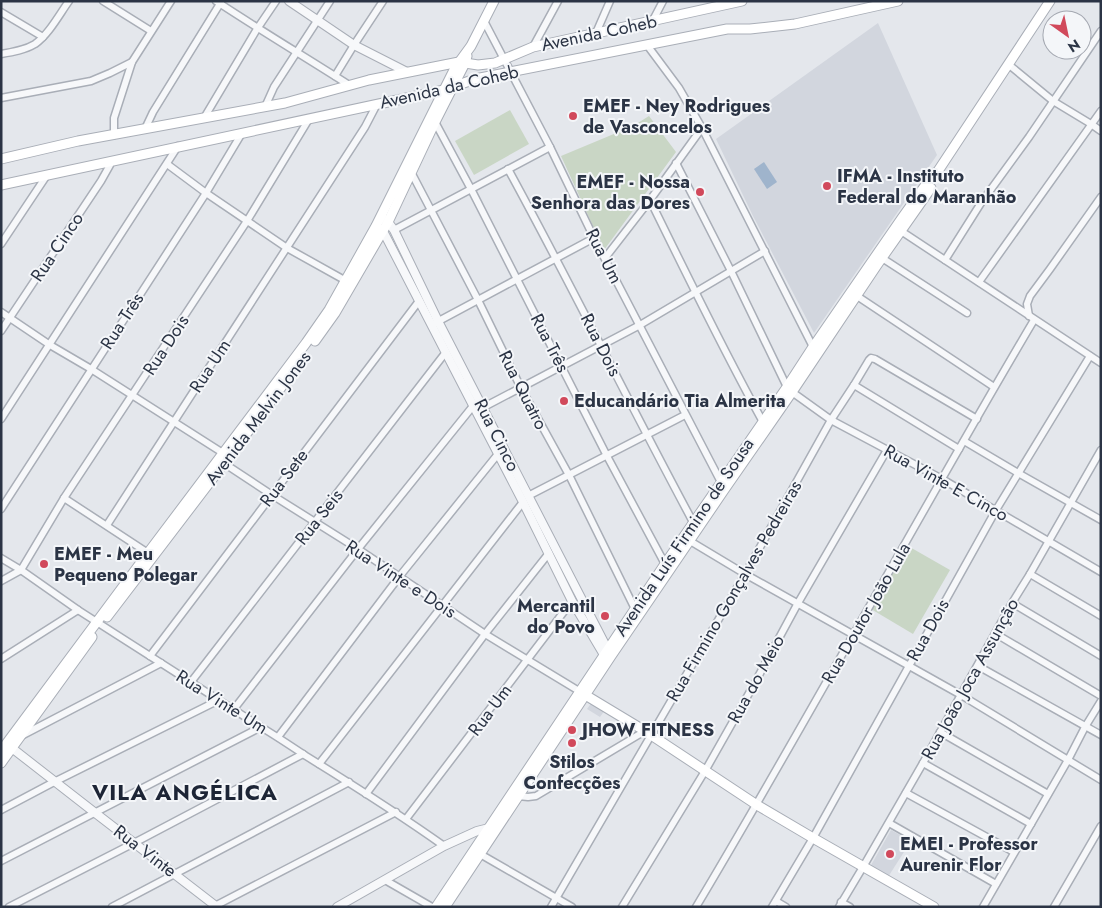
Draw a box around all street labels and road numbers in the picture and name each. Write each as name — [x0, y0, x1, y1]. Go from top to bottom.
street label: Avenida Coheb — [539, 8, 659, 58]
street label: Avenida da Coheb — [377, 58, 521, 116]
street label: Rua Cinco — [24, 207, 90, 287]
street label: Rua Um — [579, 224, 629, 288]
street label: Rua Três — [94, 288, 150, 354]
street label: Rua Três — [524, 309, 576, 377]
street label: Rua Dois — [574, 309, 628, 381]
street label: Rua Dois — [137, 310, 195, 380]
street label: Rua Um — [183, 334, 237, 398]
street label: Avenida Melvin Jones — [199, 346, 317, 490]
street label: Rua Quatro — [492, 346, 554, 434]
street label: Rua Cinco — [468, 394, 526, 476]
street label: Avenida Luís Firmino de Sousa — [608, 433, 760, 641]
street label: Rua Vinte E Cinco — [879, 438, 1013, 528]
street label: Rua Sete — [254, 444, 314, 512]
street label: Rua Firmino Gonçalves Pedreiras — [660, 475, 808, 707]
street label: Rua Seis — [289, 484, 349, 550]
street label: Rua Vinte e Dois — [341, 533, 461, 625]
street label: Rua Doutor João Lula — [815, 538, 917, 688]
street label: Rua João Joca Assunção — [915, 593, 1025, 764]
street label: Rua Dois — [900, 594, 956, 666]
street label: Rua do Meio — [721, 630, 791, 728]
street label: Rua Vinte Um — [171, 663, 273, 741]
street label: Rua Um — [462, 679, 518, 741]
street label: Rua Vinte — [108, 819, 182, 883]

